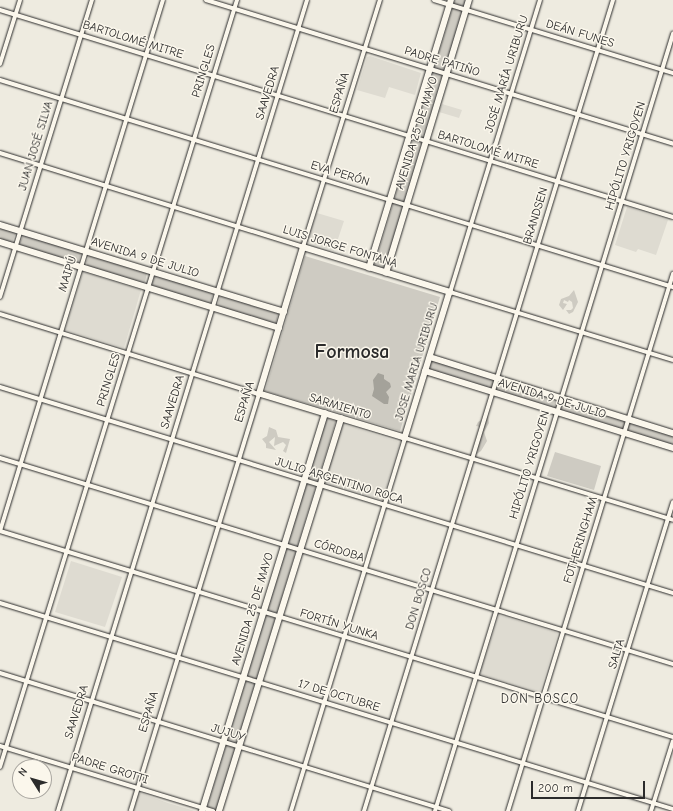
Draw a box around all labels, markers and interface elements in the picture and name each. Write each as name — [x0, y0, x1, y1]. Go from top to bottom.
street label: JOSÉ MARÍA URIBURU — [482, 13, 532, 135]
street label: DEÁN FUNES — [544, 17, 616, 51]
street label: BARTOLOMÉ MITRE — [81, 18, 185, 62]
street label: PRINGLES — [189, 43, 219, 99]
street label: PADRE PATIÑO — [403, 44, 481, 80]
street label: SAAVEDRA — [253, 64, 283, 122]
street label: ESPAÑA — [327, 71, 353, 115]
street label: AVENIDA 25 DE MAYO — [393, 75, 441, 191]
street label: JUAN JOSÉ SILVA — [16, 100, 56, 192]
street label: HIPÓLITO YRIGOYEN — [603, 100, 649, 212]
street label: BARTOLOMÉ MITRE — [436, 128, 540, 172]
street label: EVA PERÓN — [309, 158, 371, 190]
street label: BRANDSEN — [521, 186, 551, 246]
street label: LUIS JORGE FONTANA — [281, 223, 399, 271]
street label: AVENIDA 9 DE JULIO — [89, 235, 201, 281]
street label: MAIPÚ — [56, 254, 80, 294]
street label: JOSE MARIA URIBURU — [392, 301, 442, 423]
district label: Formosa — [315, 339, 389, 363]
street label: PRINGLES — [94, 352, 124, 408]
street label: SAAVEDRA — [158, 373, 188, 431]
street label: AVENIDA 9 DE JULIO — [496, 376, 608, 422]
street label: ESPAÑA — [232, 380, 258, 424]
street label: SARMIENTO — [307, 391, 373, 423]
street label: HIPÓLITO YRIGOYEN — [507, 409, 553, 521]
street label: JULIO ARGENTINO ROCA — [273, 455, 405, 507]
street label: FOTHERINGHAM — [561, 495, 601, 585]
street label: CÓRDOBA — [312, 537, 366, 565]
street label: AVENIDA 25 DE MAYO — [229, 551, 277, 667]
street label: DON BOSCO — [403, 566, 435, 632]
street label: FORTÍN YUNKA — [298, 606, 380, 644]
street label: SALTA — [606, 637, 628, 671]
street label: 17 DE OCTUBRE — [296, 677, 382, 715]
street label: SAAVEDRA — [62, 683, 92, 741]
street label: ESPAÑA — [136, 690, 162, 734]
district label: DON BOSCO — [501, 691, 579, 707]
street label: JUJUY — [209, 721, 247, 745]
street label: PADRE GROTTI — [70, 750, 150, 788]
north arrow — [12, 759, 52, 799]
text: N — [15, 765, 30, 779]
scale bar — [533, 773, 647, 799]
text: 200 m — [538, 781, 573, 795]

